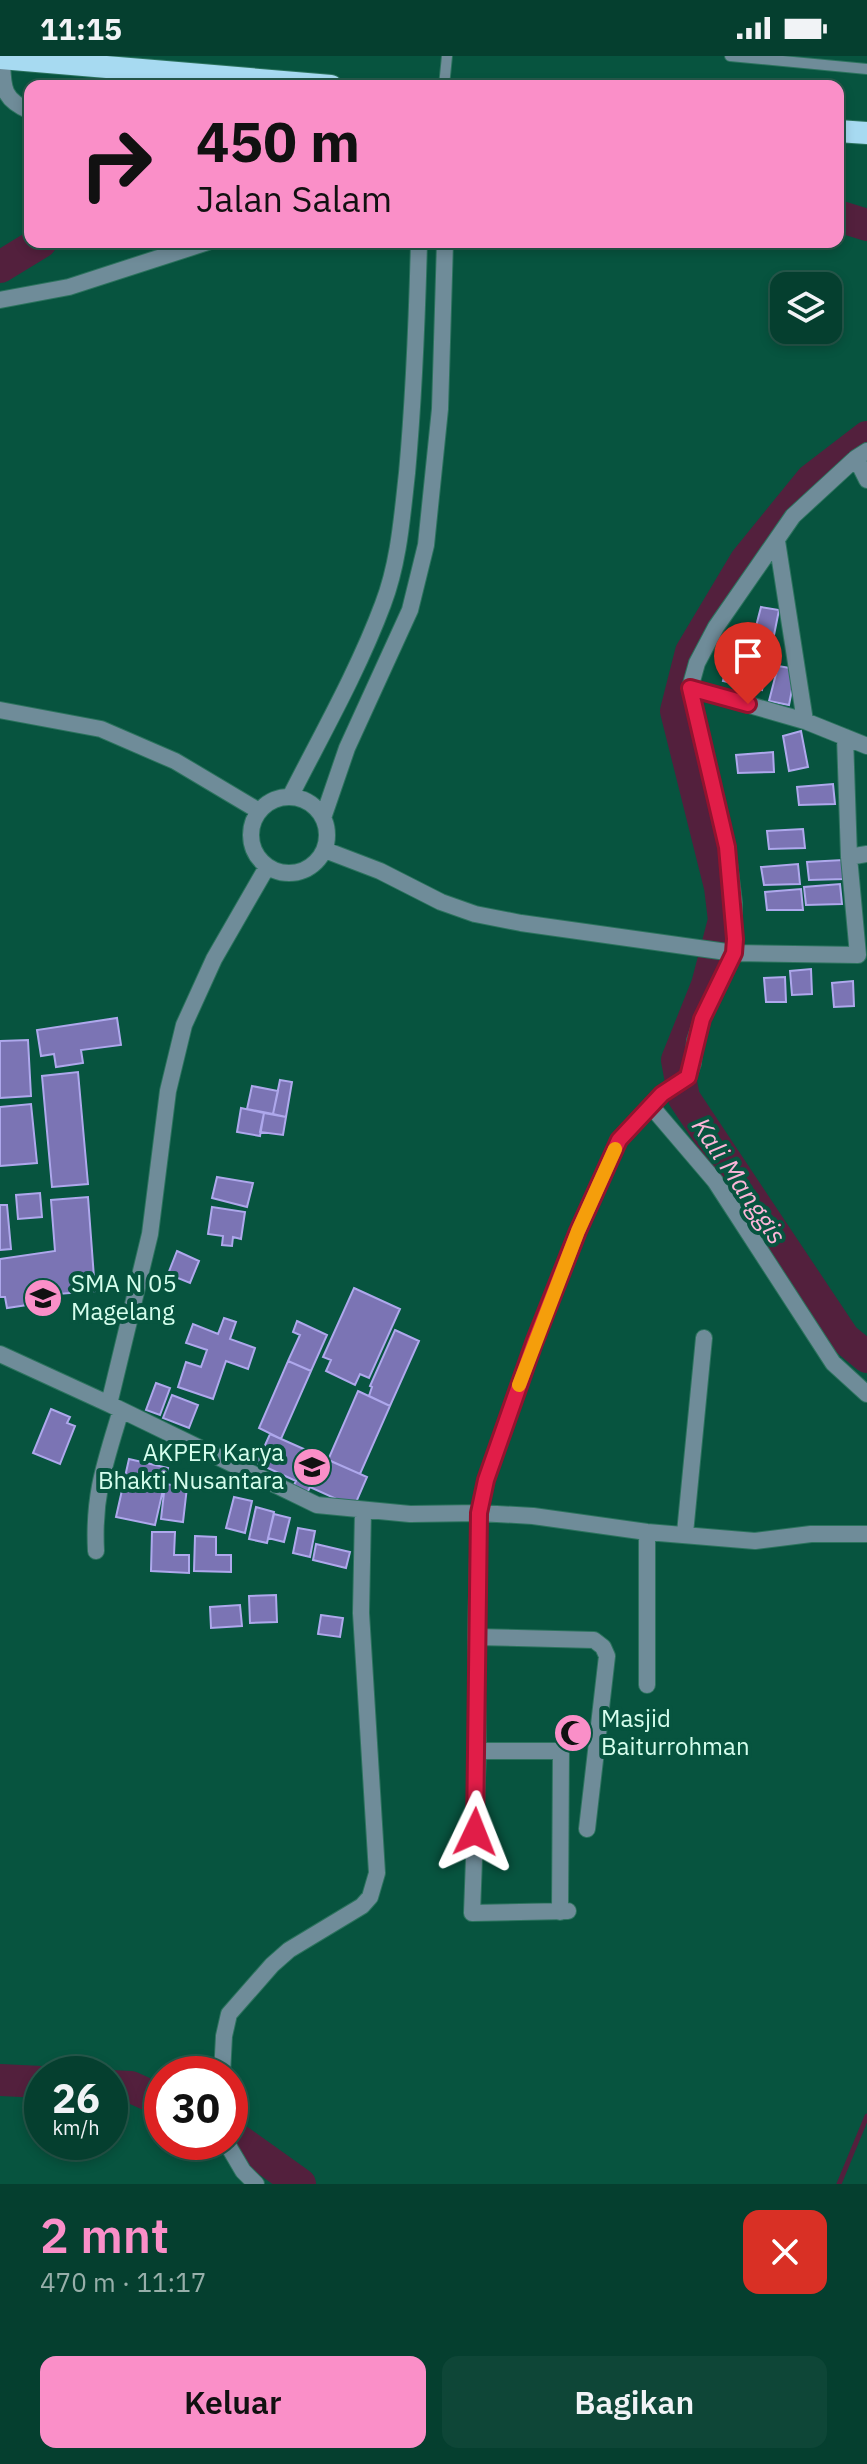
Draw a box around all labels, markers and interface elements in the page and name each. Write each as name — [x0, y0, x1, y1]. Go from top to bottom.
text: 11:15 — [40, 9, 122, 48]
text: 450 m — [196, 105, 360, 177]
icon: right — [64, 112, 168, 216]
text: Jalan Salam — [196, 175, 392, 222]
map controls — [770, 272, 842, 344]
button: layers — [770, 272, 842, 344]
pin — [714, 622, 782, 704]
icon: arrive — [726, 634, 770, 678]
water label: Kali Manggis — [685, 1110, 795, 1250]
place label: SMA N 05 Magelang — [71, 1267, 177, 1327]
school or university icon: SMA N 05 Magelang — [22, 1277, 64, 1319]
place label: AKPER Karya Bhakti Nusantara — [98, 1436, 284, 1496]
school or university icon: AKPER Karya Bhakti Nusantara — [291, 1446, 333, 1488]
place label: Masjid Baiturrohman — [601, 1702, 750, 1762]
mosque icon: Masjid Baiturrohman — [552, 1712, 594, 1754]
position arrow — [433, 1790, 517, 1874]
speed limit sign: 30 — [144, 2056, 248, 2160]
text: 26 — [52, 2072, 100, 2124]
text: km/h — [52, 2114, 100, 2141]
text: 2 mnt — [40, 2204, 169, 2266]
button: close — [743, 2210, 827, 2294]
text: 470 m · 11:17 — [40, 2265, 206, 2299]
button: Keluar — [40, 2356, 426, 2448]
button: Bagikan — [442, 2356, 827, 2448]

